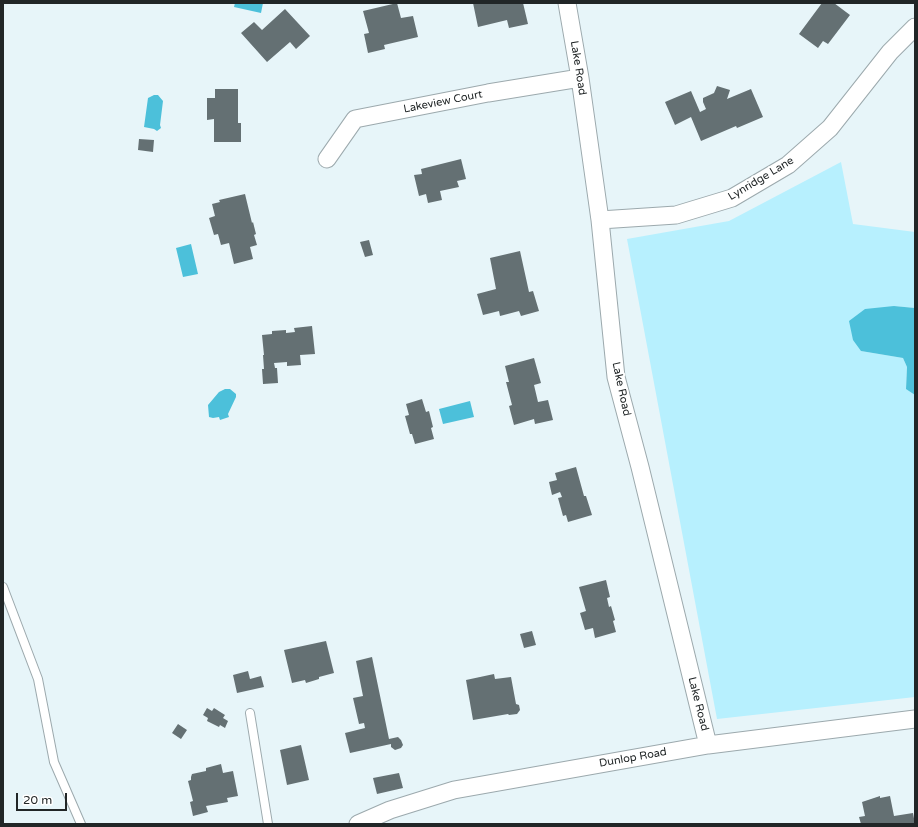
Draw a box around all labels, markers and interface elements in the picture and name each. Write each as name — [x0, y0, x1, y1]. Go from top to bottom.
street label: Lake Road — [567, 40, 589, 96]
street label: Lakeview Court — [402, 88, 484, 116]
street label: Lynridge Lane — [726, 154, 796, 204]
street label: Lake Road — [609, 361, 633, 417]
street label: Lake Road — [685, 676, 711, 732]
street label: Dunlop Road — [598, 746, 668, 770]
scale bar — [18, 785, 69, 811]
text: 20 m — [23, 793, 52, 807]

